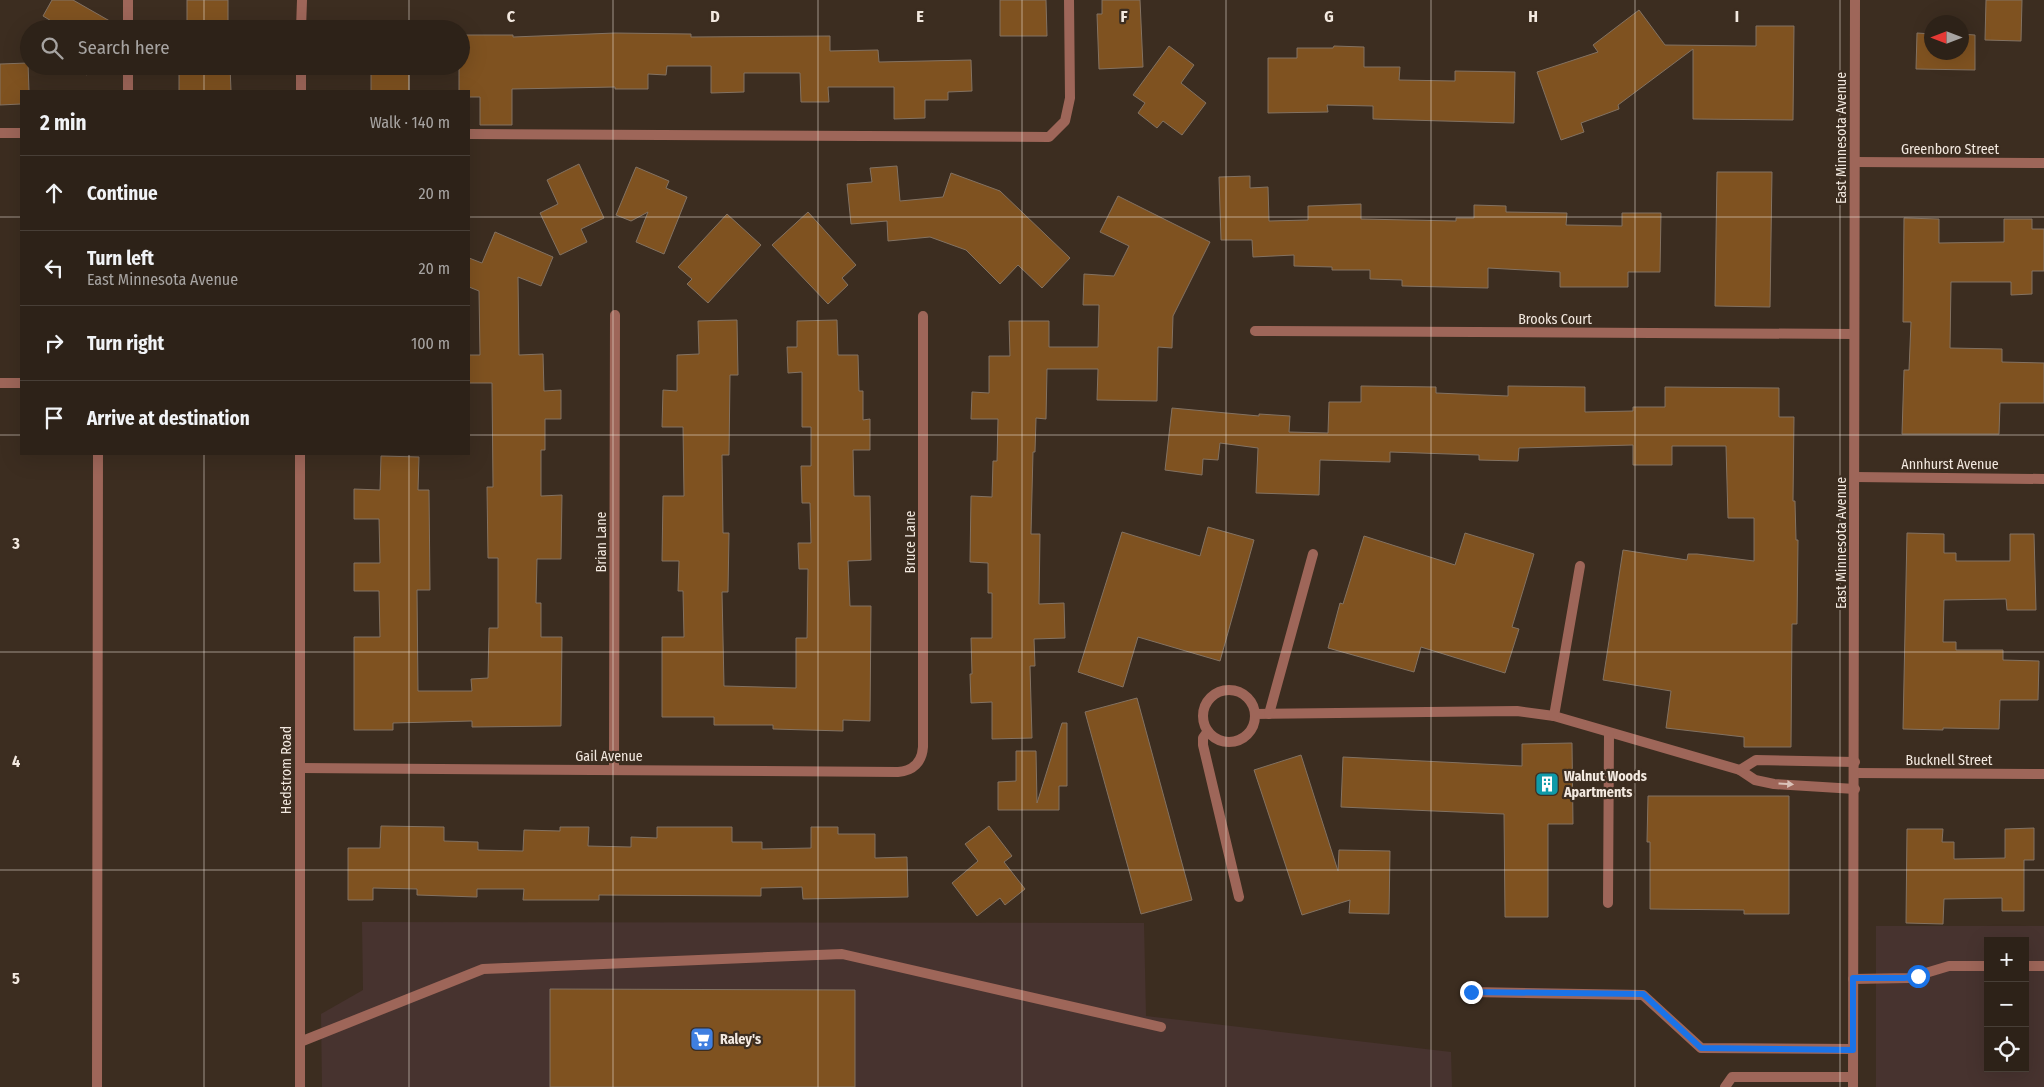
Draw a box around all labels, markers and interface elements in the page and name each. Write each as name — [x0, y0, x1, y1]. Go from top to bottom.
text: C — [507, 7, 516, 26]
text: D — [710, 7, 720, 26]
text: E — [916, 7, 924, 26]
text: F — [1120, 7, 1128, 26]
text: G — [1324, 7, 1334, 26]
text: H — [1528, 7, 1538, 26]
text: I — [1735, 7, 1739, 26]
north arrow — [1924, 15, 1969, 60]
search box — [20, 20, 470, 75]
icon: search — [38, 34, 66, 62]
text: Search here — [78, 36, 170, 59]
street label: East Minnesota Avenue — [1833, 72, 1850, 204]
text: 2 min — [40, 110, 87, 136]
text: Walk · 140 m — [370, 113, 450, 132]
street label: Greenboro Street — [1901, 141, 1999, 158]
icon: ahead — [40, 179, 68, 207]
text: Continue — [87, 182, 158, 205]
text: 20 m — [419, 184, 450, 203]
text: Turn left — [87, 247, 154, 270]
icon: left — [40, 254, 68, 282]
text: 20 m — [419, 259, 450, 278]
text: East Minnesota Avenue — [87, 270, 238, 289]
street label: Brooks Court — [1518, 311, 1592, 328]
icon: right — [40, 329, 68, 357]
text: Turn right — [87, 332, 164, 355]
text: 100 m — [411, 334, 450, 353]
icon: arrive — [40, 404, 68, 432]
text: Arrive at destination — [87, 407, 250, 430]
street label: Annhurst Avenue — [1901, 456, 1999, 473]
street label: East Minnesota Avenue — [1833, 477, 1850, 609]
street label: Bruce Lane — [902, 510, 919, 574]
street label: Brian Lane — [593, 511, 610, 572]
text: 3 — [11, 534, 20, 553]
street label: Hedstrom Road — [278, 726, 295, 814]
street label: Gail Avenue — [575, 748, 643, 765]
text: 4 — [12, 752, 20, 771]
street label: Bucknell Street — [1906, 752, 1993, 769]
place label: Walnut Woods Apartments — [1563, 768, 1647, 801]
building icon: Walnut Woods Apartments — [1534, 771, 1560, 797]
one-way arrow — [1778, 781, 1794, 789]
map controls — [1984, 937, 2029, 1072]
button: + — [1984, 937, 2029, 982]
route start — [1907, 965, 1930, 988]
text: 5 — [12, 969, 20, 988]
route end — [1460, 981, 1483, 1004]
button: − — [1984, 982, 2029, 1027]
supermarket icon: Raley's — [689, 1026, 715, 1052]
button: locate — [1984, 1027, 2029, 1072]
place label: Raley's — [720, 1031, 761, 1048]

